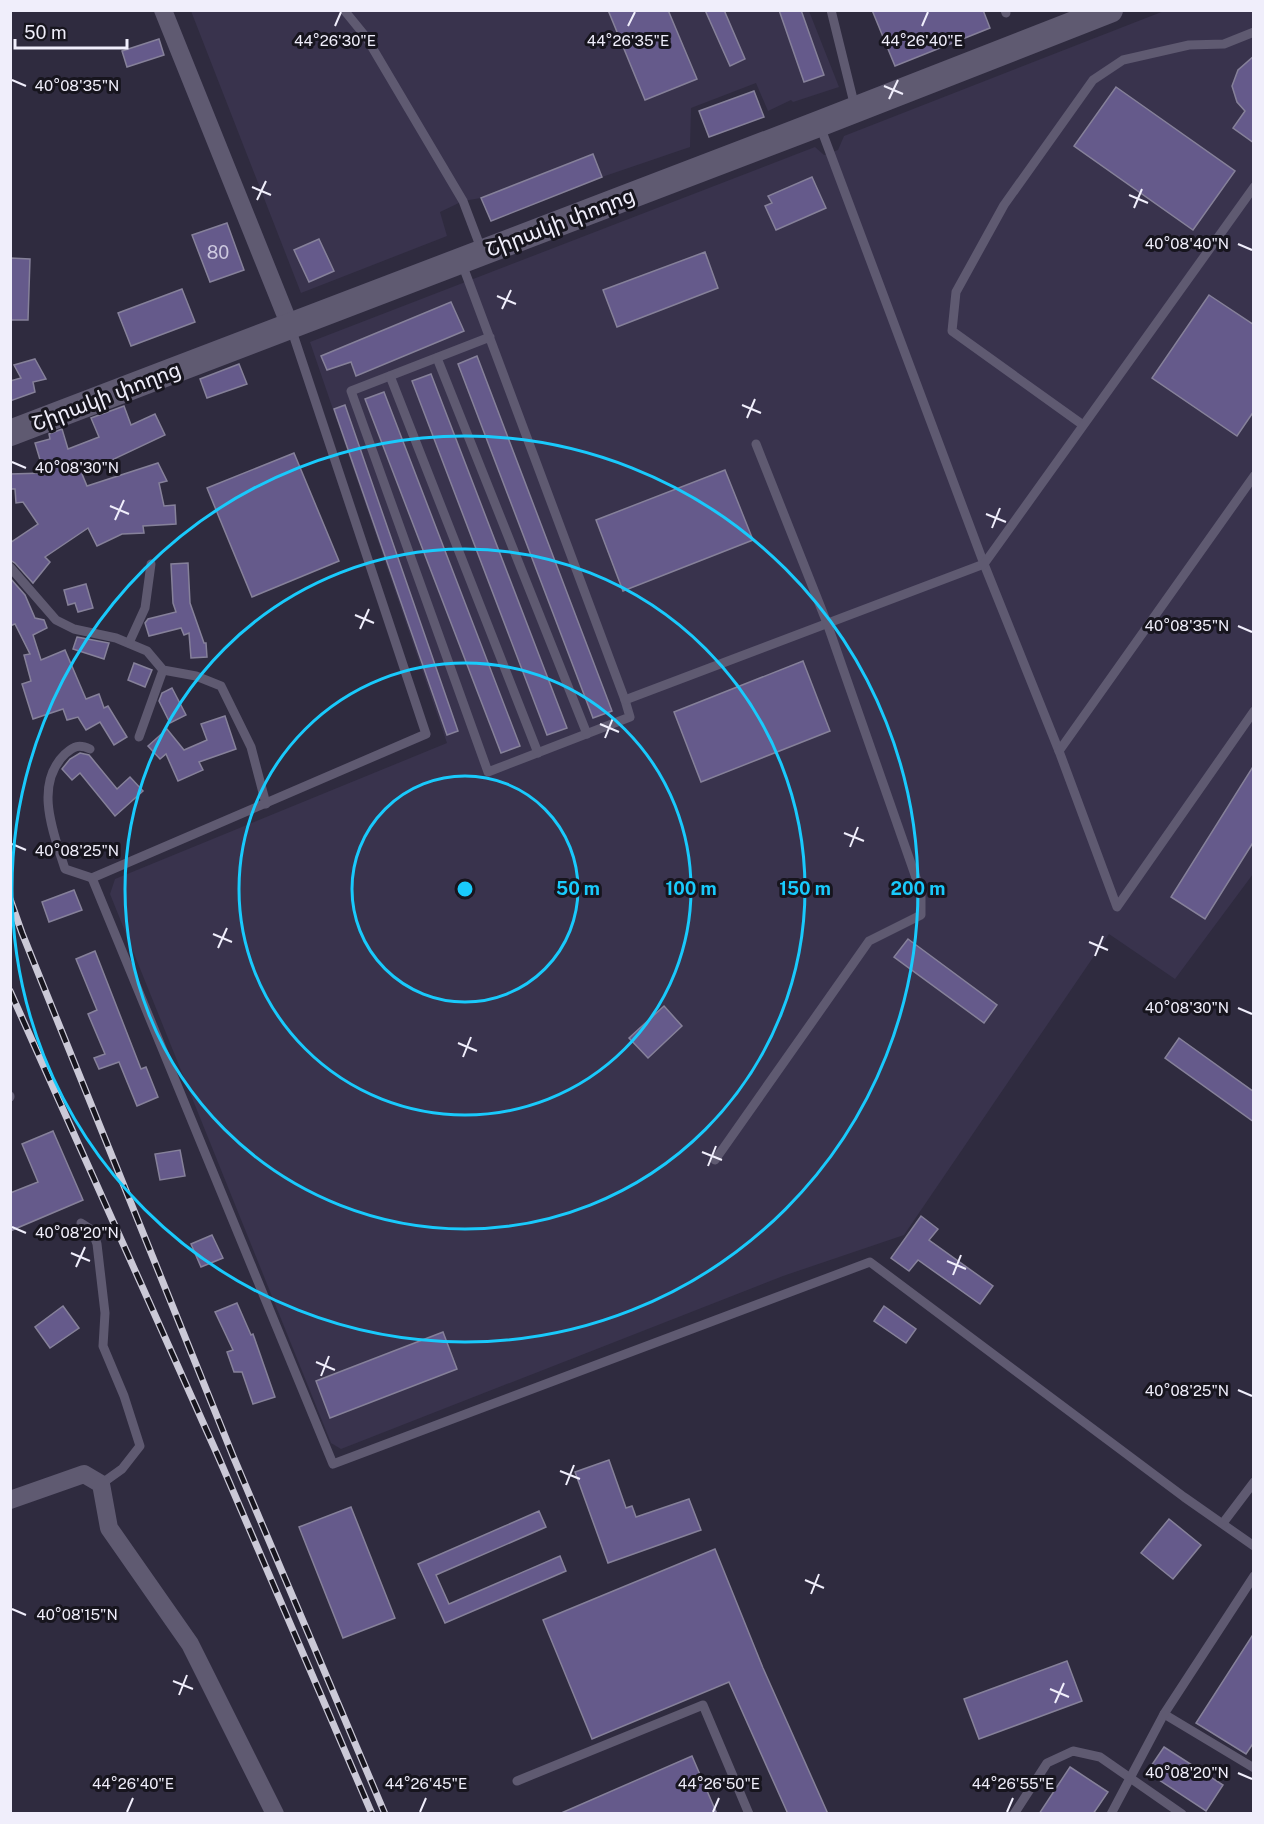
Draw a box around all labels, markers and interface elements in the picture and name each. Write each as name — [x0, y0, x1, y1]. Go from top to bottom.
scale bar — [15, 12, 128, 50]
text: 50 m — [24, 22, 67, 43]
text: 44°26'30"E — [294, 32, 376, 49]
text: 44°26'35"E — [587, 32, 669, 49]
text: 44°26'40"E — [881, 32, 963, 49]
text: 40°08'35"N — [35, 77, 119, 94]
street label: Շիրակի փողոց — [482, 182, 638, 262]
text: 40°08'40"N — [1145, 235, 1229, 252]
house number: 80 — [207, 242, 229, 263]
street label: Շիրակի փողոց — [28, 356, 184, 436]
text: 40°08'30"N — [35, 459, 119, 476]
text: 40°08'35"N — [1145, 617, 1229, 634]
text: 40°08'25"N — [35, 842, 119, 859]
text: 50 m — [556, 878, 600, 899]
text: 100 m — [665, 878, 717, 899]
text: 150 m — [779, 878, 831, 899]
text: 200 m — [891, 878, 945, 899]
centre of rings — [455, 879, 475, 899]
text: 40°08'30"N — [1145, 999, 1229, 1016]
text: 40°08'20"N — [35, 1224, 119, 1241]
text: 40°08'25"N — [1145, 1382, 1229, 1399]
text: 40°08'15"N — [36, 1606, 118, 1623]
text: 40°08'20"N — [1145, 1764, 1229, 1781]
text: 44°26'40"E — [92, 1775, 174, 1792]
text: 44°26'45"E — [385, 1775, 467, 1792]
text: 44°26'50"E — [678, 1775, 760, 1792]
text: 44°26'55"E — [972, 1775, 1054, 1792]

